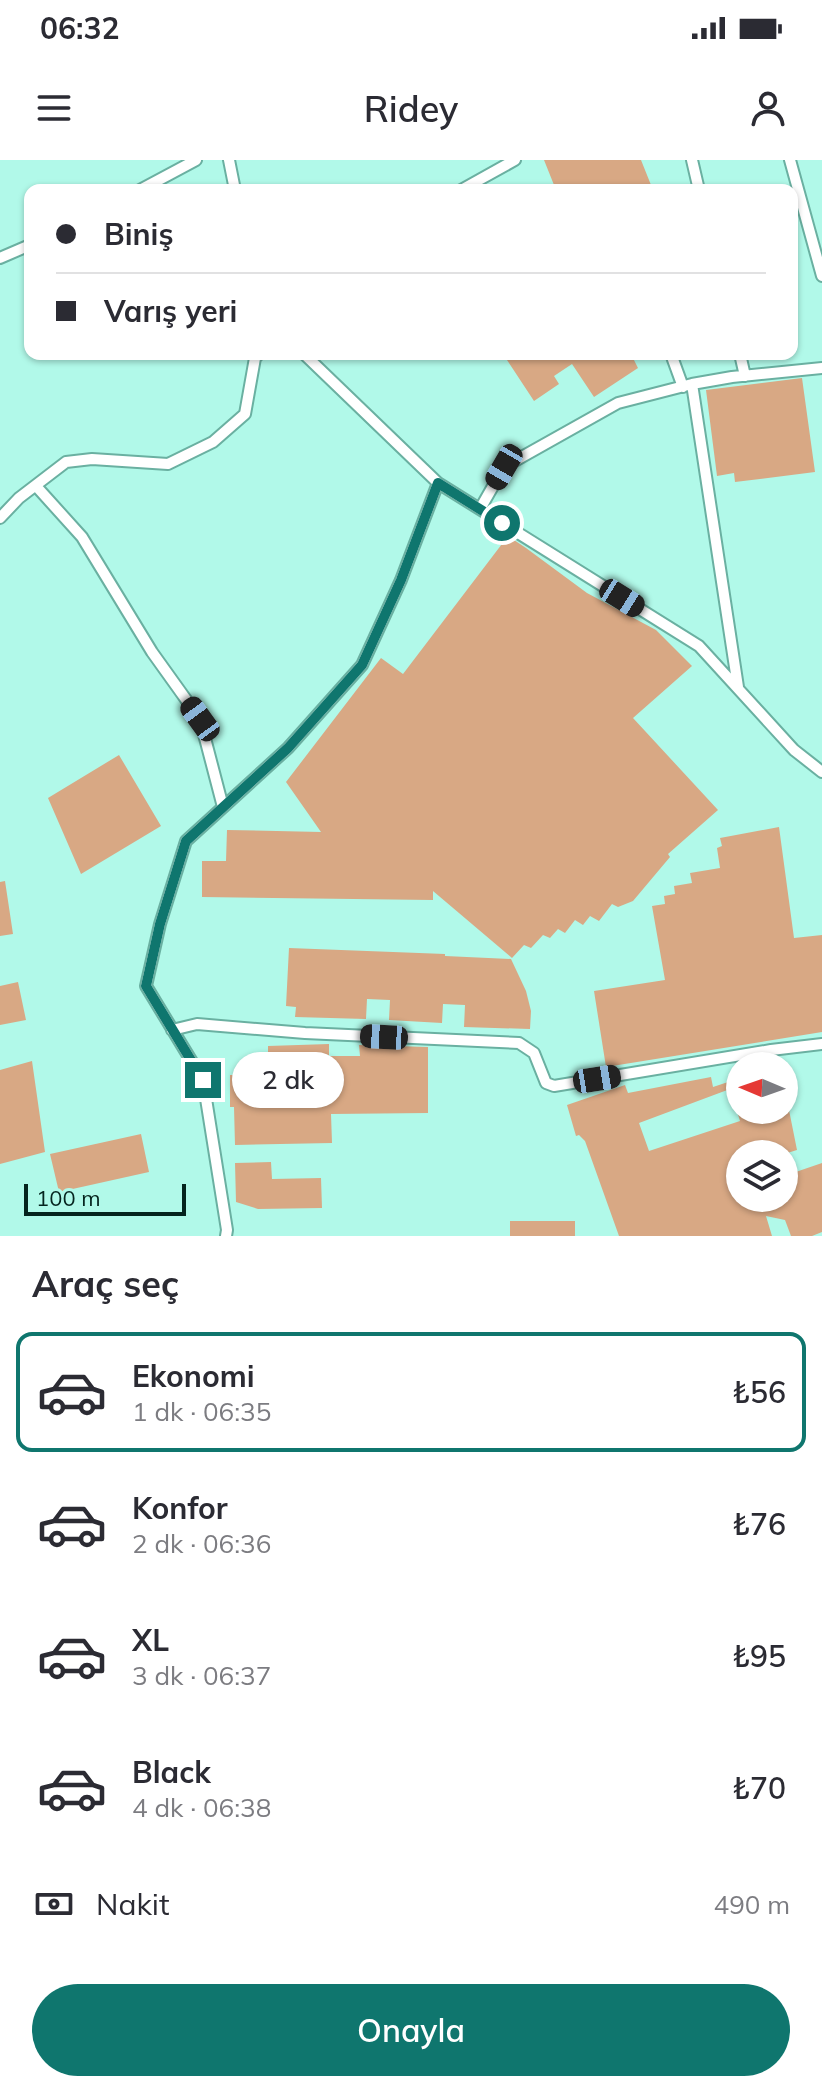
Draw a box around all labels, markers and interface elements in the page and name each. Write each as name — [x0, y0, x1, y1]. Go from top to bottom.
text: 06:32 — [40, 9, 119, 47]
icon: menu — [32, 86, 76, 130]
text: Ridey — [364, 86, 458, 131]
icon: person — [746, 86, 790, 130]
text: Biniş — [104, 215, 173, 253]
text: Varış yeri — [104, 292, 237, 330]
car — [482, 440, 526, 494]
route start — [484, 505, 520, 541]
car — [595, 575, 649, 621]
car — [176, 693, 224, 745]
car — [359, 1024, 409, 1050]
callout: 2 dk — [231, 1052, 343, 1108]
north arrow — [726, 1052, 798, 1124]
map controls — [726, 1052, 798, 1212]
route end — [185, 1062, 221, 1098]
text: 2 dk — [262, 1063, 314, 1096]
car — [571, 1063, 623, 1095]
button: layers — [726, 1140, 798, 1212]
scale bar — [24, 1180, 186, 1216]
text: 100 m — [36, 1184, 101, 1212]
text: Araç seç — [32, 1261, 179, 1306]
icon: car — [36, 1356, 108, 1428]
text: Ekonomi — [132, 1357, 255, 1395]
text: ₺56 — [732, 1373, 786, 1411]
text: 1 dk · 06:35 — [132, 1395, 271, 1428]
icon: car — [36, 1488, 108, 1560]
text: Konfor — [132, 1489, 228, 1527]
text: ₺76 — [732, 1505, 786, 1543]
text: 2 dk · 06:36 — [132, 1527, 271, 1560]
icon: car — [36, 1620, 108, 1692]
text: XL — [132, 1621, 169, 1659]
text: ₺95 — [732, 1637, 786, 1675]
text: 3 dk · 06:37 — [132, 1659, 271, 1692]
icon: car — [36, 1752, 108, 1824]
text: Black — [132, 1753, 211, 1791]
text: ₺70 — [732, 1769, 786, 1807]
text: 4 dk · 06:38 — [132, 1791, 271, 1824]
icon: cash — [32, 1882, 76, 1926]
text: Nakit — [96, 1885, 170, 1923]
text: 490 m — [714, 1888, 790, 1921]
button: Onayla — [32, 1984, 790, 2076]

